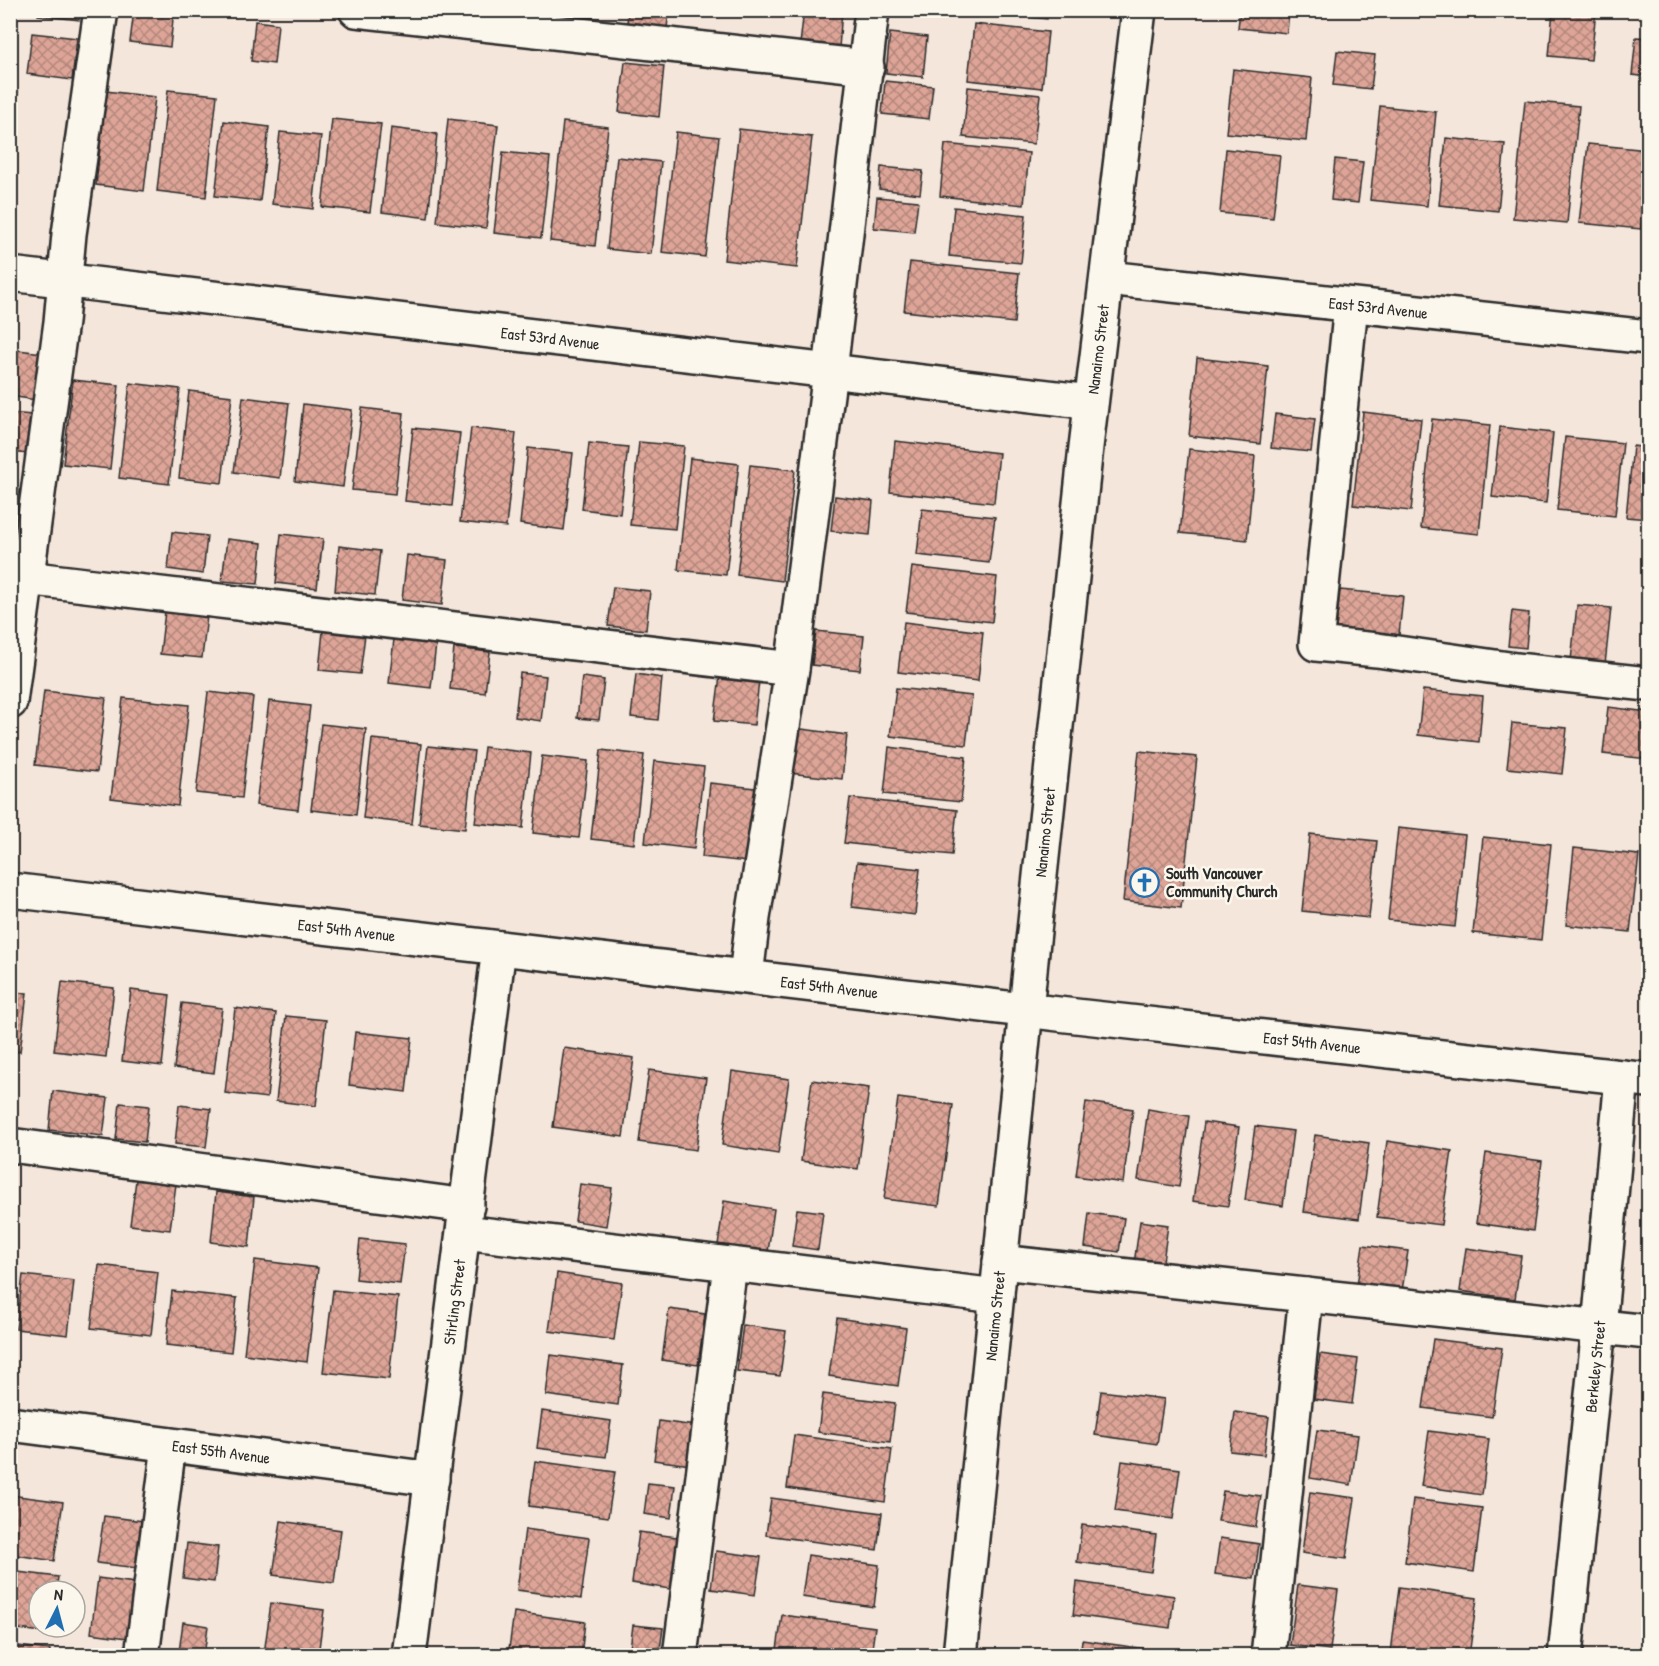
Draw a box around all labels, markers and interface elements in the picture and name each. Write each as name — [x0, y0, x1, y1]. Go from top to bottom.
street label: East 53rd Avenue — [1328, 291, 1430, 324]
street label: Nanaimo Street — [1082, 303, 1114, 395]
street label: East 53rd Avenue — [500, 321, 601, 355]
street label: Nanaimo Street — [1029, 786, 1060, 878]
place label: South Vancouver Community Church — [1166, 862, 1277, 903]
church icon: South Vancouver Community Church — [1129, 866, 1161, 898]
street label: East 54th Avenue — [297, 913, 397, 947]
street label: East 54th Avenue — [779, 970, 880, 1004]
street label: East 54th Avenue — [1262, 1026, 1363, 1059]
street label: Stirling Street — [438, 1257, 470, 1346]
street label: Nanaimo Street — [979, 1269, 1010, 1362]
street label: Berkeley Street — [1579, 1319, 1611, 1413]
street label: East 55th Avenue — [171, 1434, 272, 1469]
north arrow — [27, 1579, 87, 1639]
text: N — [53, 1583, 64, 1606]

